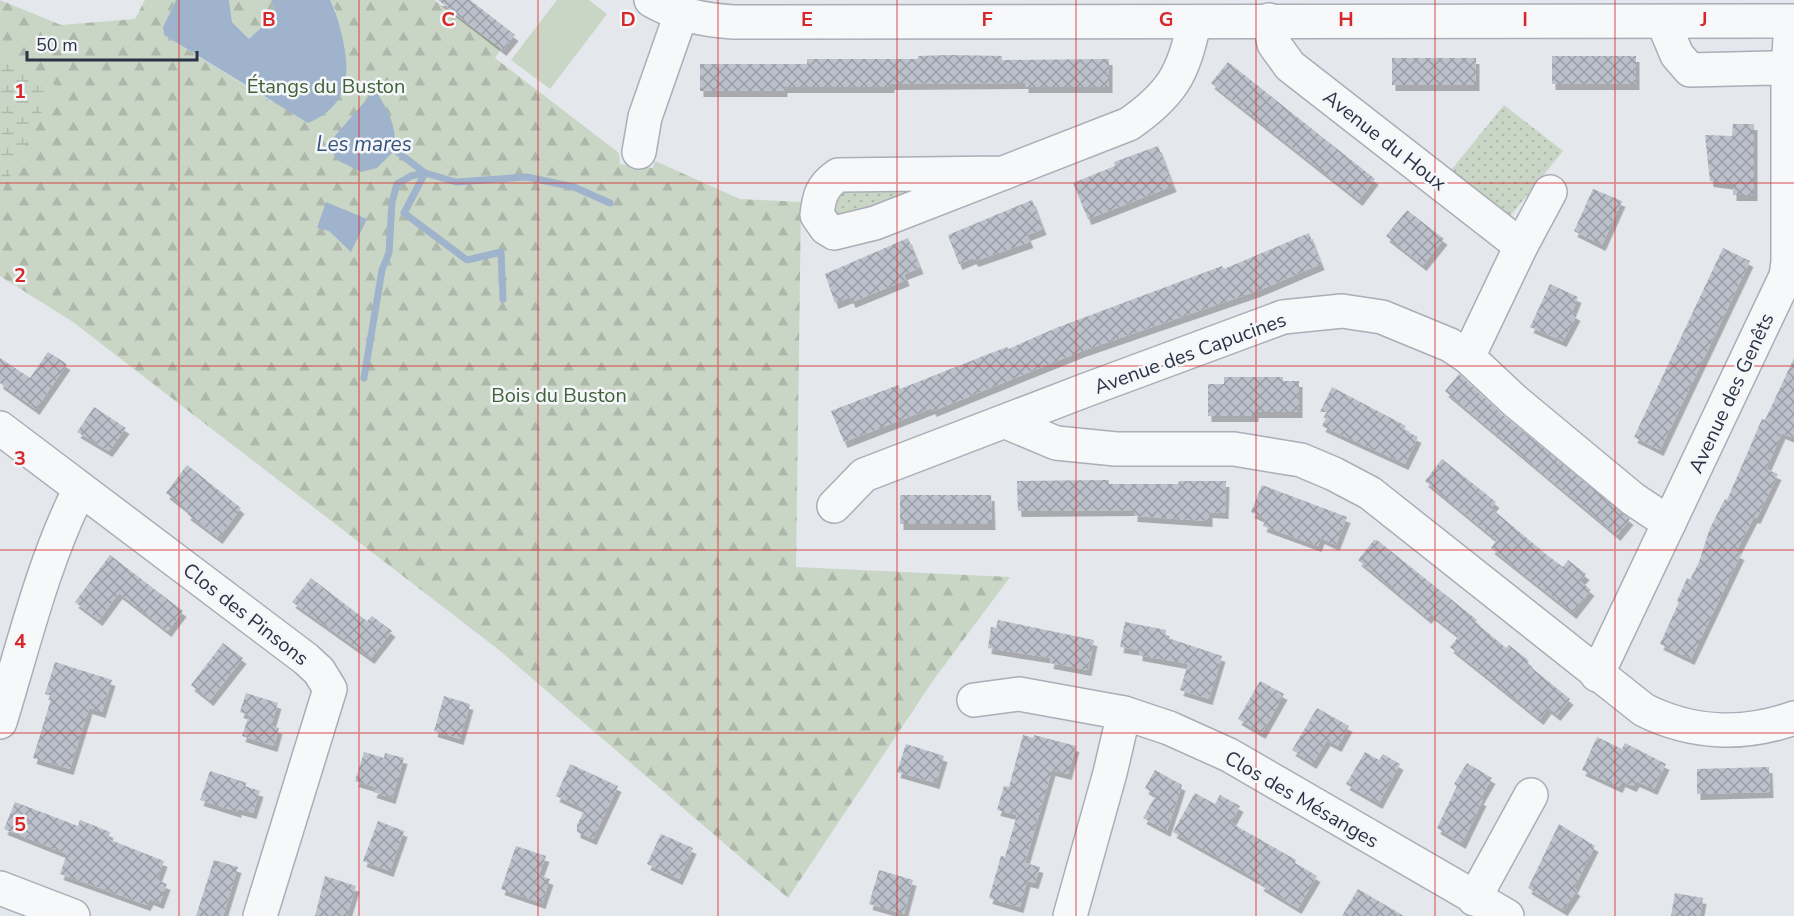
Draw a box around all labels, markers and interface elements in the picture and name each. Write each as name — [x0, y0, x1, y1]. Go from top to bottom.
text: B — [262, 6, 276, 33]
text: C — [441, 6, 455, 33]
text: D — [620, 6, 636, 33]
text: E — [801, 6, 813, 33]
text: F — [981, 6, 993, 33]
text: G — [1159, 6, 1173, 33]
text: H — [1338, 6, 1354, 33]
text: I — [1522, 6, 1528, 33]
text: J — [1699, 6, 1708, 33]
scale bar — [27, 24, 196, 62]
text: 50 m — [36, 33, 78, 57]
park label: Étangs du Buston — [247, 73, 405, 100]
text: 1 — [14, 78, 26, 105]
street label: Avenue du Houx — [1318, 84, 1452, 197]
water label: Les mares — [316, 130, 412, 158]
text: 2 — [14, 262, 26, 289]
street label: Avenue des Capucines — [1090, 306, 1290, 401]
street label: Avenue des Genêts — [1682, 309, 1780, 478]
park label: Bois du Buston — [491, 382, 627, 409]
text: 3 — [14, 445, 26, 472]
street label: Clos des Pinsons — [177, 557, 314, 672]
text: 4 — [14, 628, 26, 655]
street label: Clos des Mésanges — [1220, 744, 1384, 855]
text: 5 — [14, 811, 26, 838]

